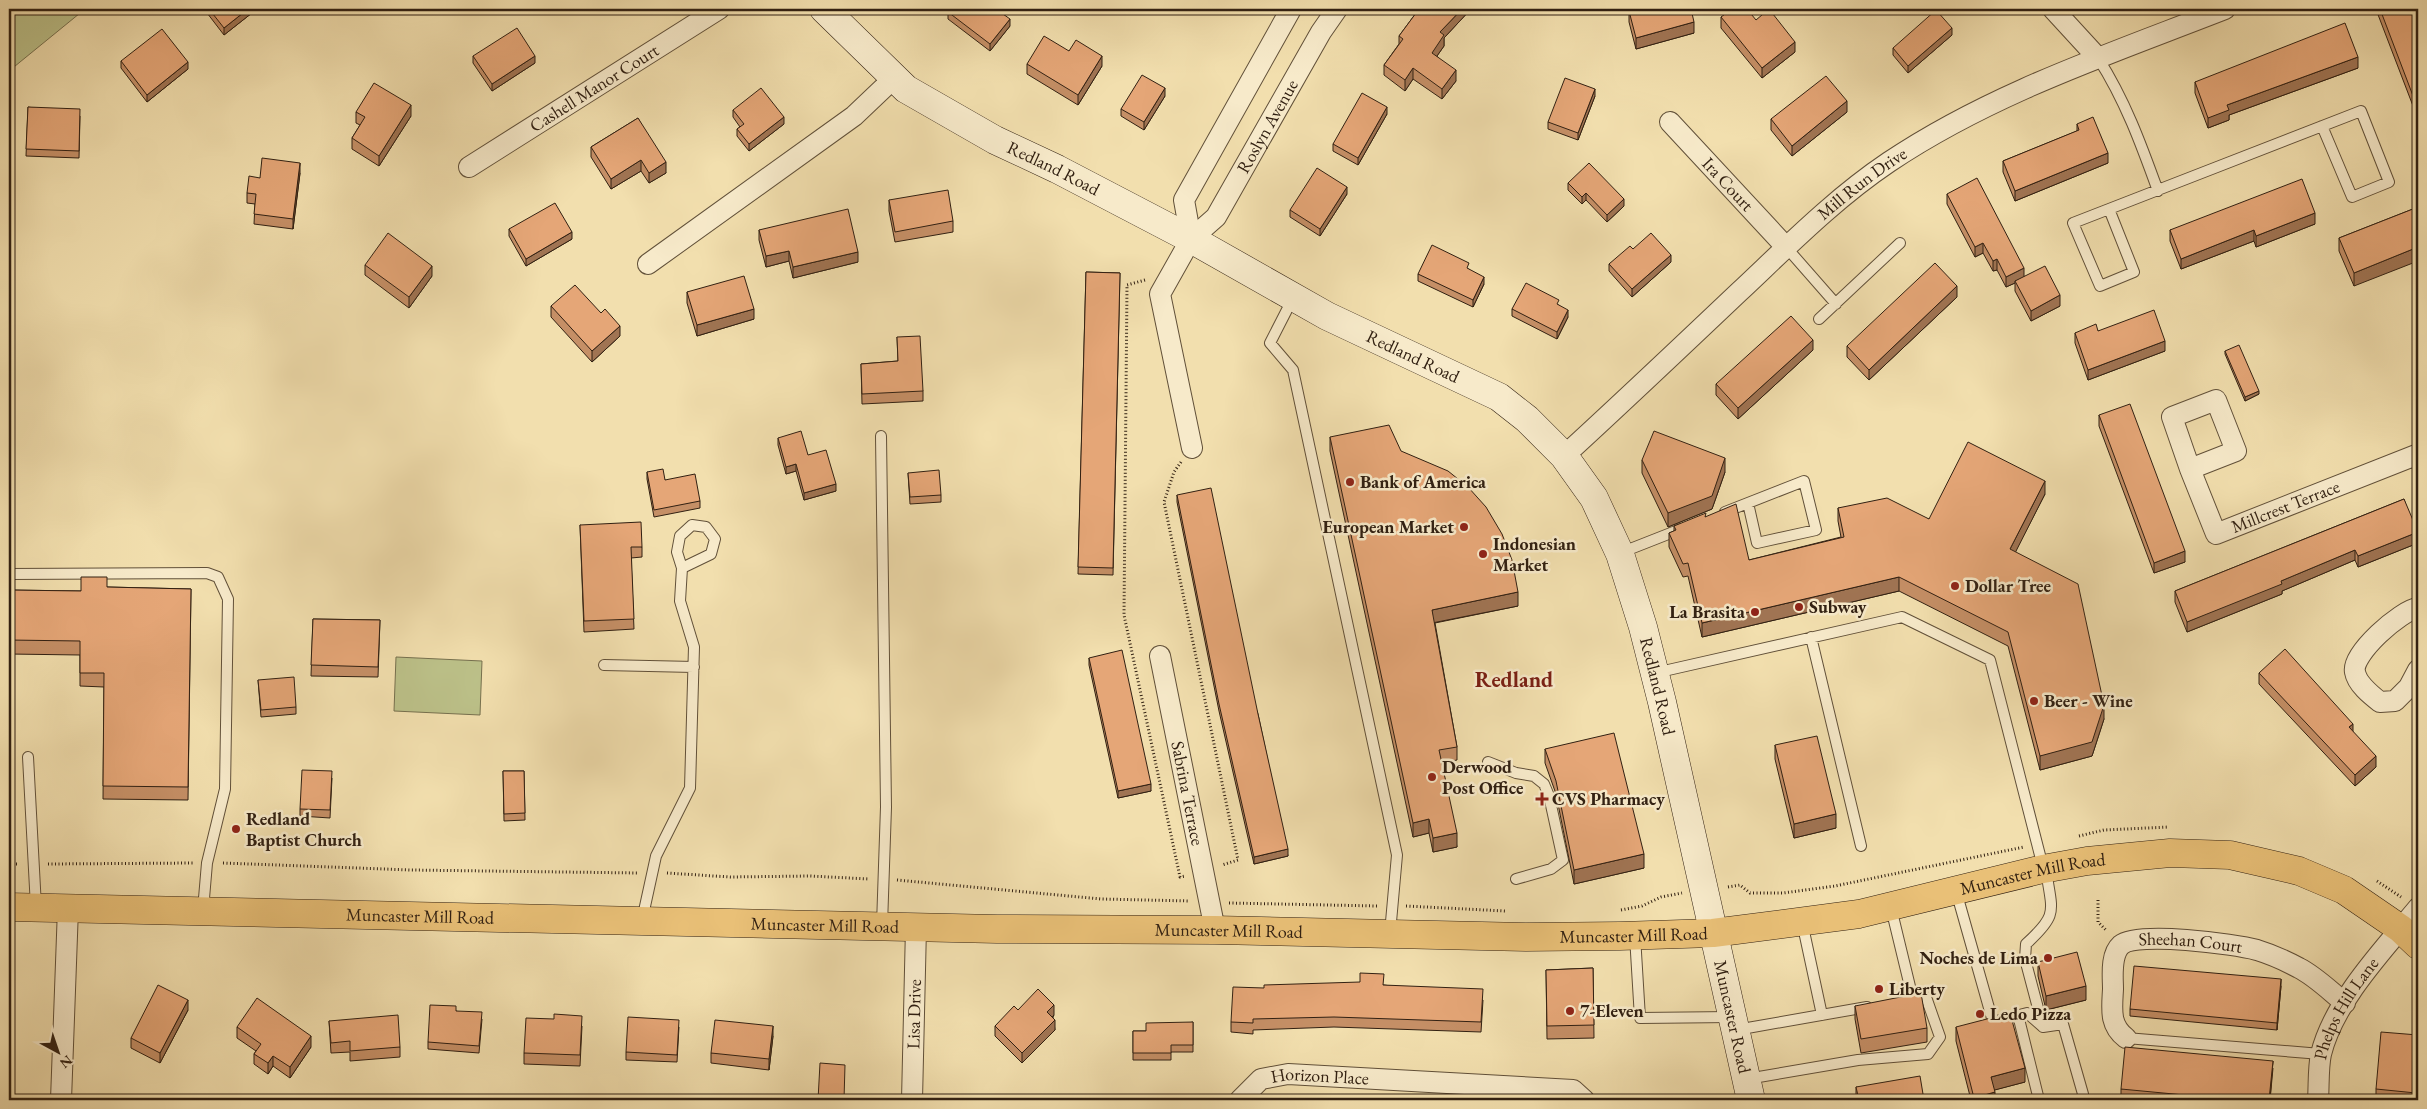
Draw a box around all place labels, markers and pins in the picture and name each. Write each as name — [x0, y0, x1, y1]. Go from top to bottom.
place label: Bank of America — [1360, 470, 1486, 493]
marker: Bank of America — [1344, 476, 1356, 488]
place label: European Market — [1322, 515, 1454, 538]
marker: European Market — [1458, 521, 1470, 533]
place label: Indonesian Market — [1493, 532, 1576, 576]
marker: Indonesian Market — [1477, 548, 1489, 560]
place label: Dollar Tree — [1965, 574, 2052, 597]
marker: Dollar Tree — [1949, 580, 1961, 592]
place label: Subway — [1809, 595, 1867, 618]
place label: La Brasita — [1669, 600, 1745, 623]
marker: Subway — [1793, 601, 1805, 613]
marker: La Brasita — [1749, 606, 1761, 618]
place label: Beer - Wine — [2044, 689, 2133, 712]
marker: Beer - Wine — [2028, 695, 2040, 707]
place label: Derwood Post Office — [1442, 755, 1524, 799]
marker: Derwood Post Office — [1426, 771, 1438, 783]
place label: CVS Pharmacy — [1552, 787, 1665, 810]
marker: CVS Pharmacy — [1536, 793, 1548, 805]
place label: Redland Baptist Church — [246, 807, 362, 851]
marker: Redland Baptist Church — [230, 823, 242, 835]
place label: Noches de Lima — [1920, 946, 2038, 969]
marker: Noches de Lima — [2042, 952, 2054, 964]
place label: Liberty — [1889, 977, 1945, 1000]
marker: Liberty — [1873, 983, 1885, 995]
place label: 7-Eleven — [1580, 999, 1644, 1022]
place label: Ledo Pizza — [1990, 1002, 2071, 1025]
marker: 7-Eleven — [1564, 1005, 1576, 1017]
marker: Ledo Pizza — [1974, 1008, 1986, 1020]

